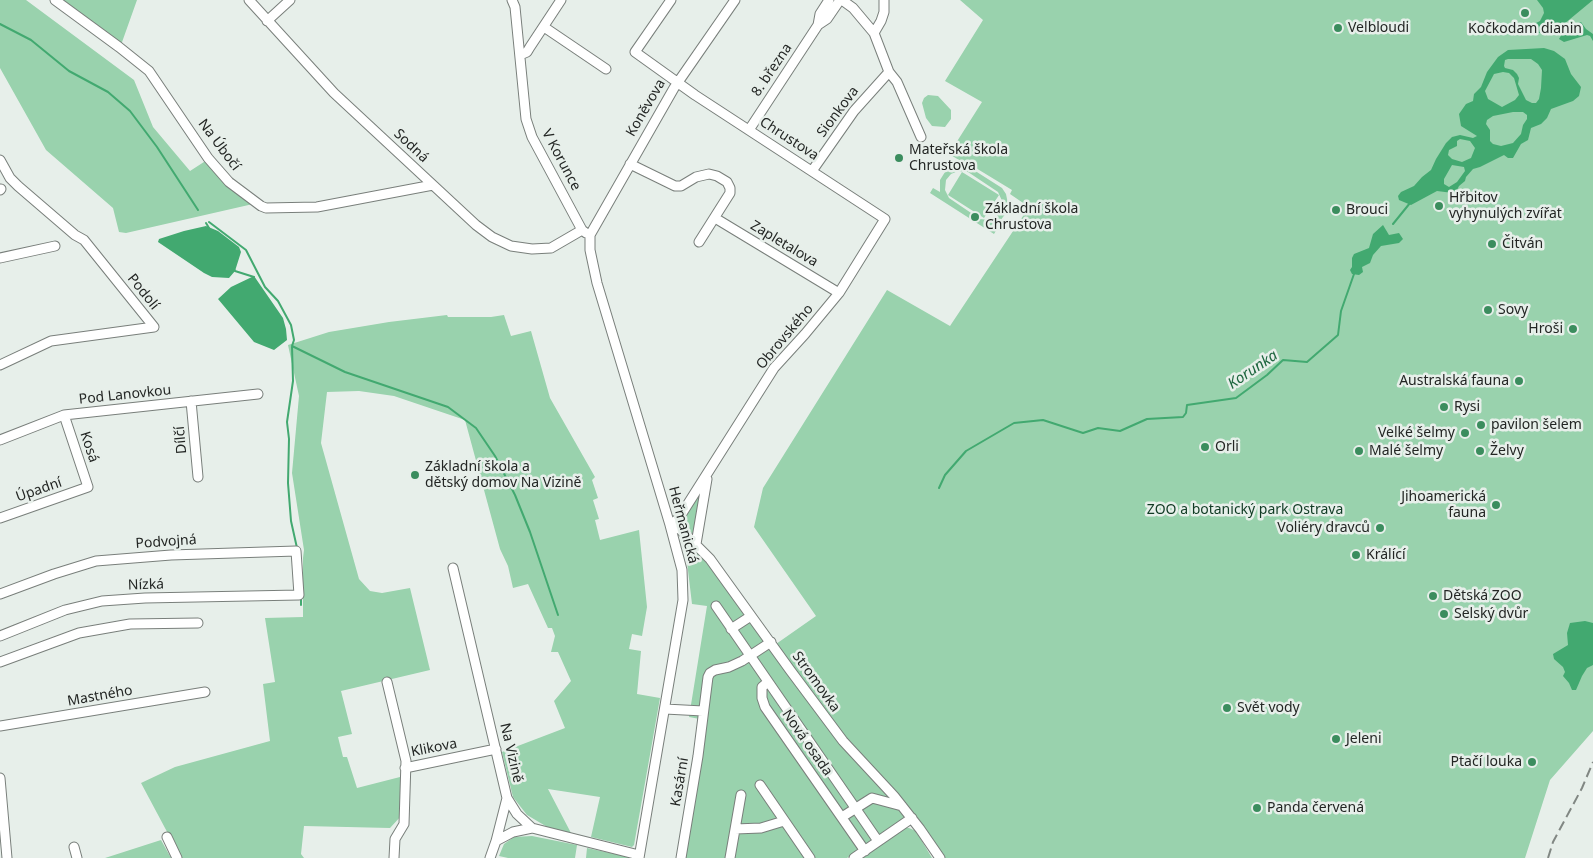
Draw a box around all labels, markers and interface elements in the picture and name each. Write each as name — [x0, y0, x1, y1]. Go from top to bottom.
marker: Kočkodam dianin — [1519, 7, 1531, 19]
place label: Velbloudi — [1348, 20, 1409, 36]
place label: Kočkodam dianin — [1468, 21, 1582, 37]
marker: Velbloudi — [1332, 22, 1344, 34]
street label: 8. března — [748, 40, 796, 100]
street label: Koněvova — [623, 76, 669, 140]
street label: Sionkova — [814, 83, 862, 141]
street label: Chrustova — [756, 114, 822, 164]
street label: Na Úbočí — [194, 116, 244, 174]
street label: Sodná — [390, 126, 432, 166]
street label: V Korunce — [538, 127, 584, 193]
place label: Mateřská škola Chrustova — [909, 142, 1008, 174]
marker: Mateřská škola Chrustova — [893, 152, 905, 164]
place label: Hřbitov vyhynulých zvířat — [1449, 190, 1562, 222]
marker: Hřbitov vyhynulých zvířat — [1433, 200, 1445, 212]
place label: Základní škola Chrustova — [985, 201, 1078, 233]
place label: Brouci — [1346, 202, 1388, 218]
marker: Brouci — [1330, 204, 1342, 216]
marker: Základní škola Chrustova — [969, 211, 981, 223]
street label: Zapletalova — [747, 217, 821, 271]
place label: Čitván — [1502, 236, 1543, 252]
marker: Čitván — [1486, 238, 1498, 250]
street label: Podolí — [123, 271, 163, 313]
street label: Obrovského — [753, 301, 817, 373]
place label: Sovy — [1498, 302, 1528, 318]
marker: Sovy — [1482, 304, 1494, 316]
place label: Hroši — [1528, 321, 1563, 337]
marker: Hroši — [1567, 323, 1579, 335]
water label: Korunka — [1225, 347, 1281, 393]
place label: Australská fauna — [1399, 373, 1509, 389]
marker: Australská fauna — [1513, 375, 1525, 387]
street label: Pod Lanovkou — [78, 382, 172, 408]
place label: Rysi — [1454, 399, 1480, 415]
marker: Rysi — [1438, 401, 1450, 413]
place label: pavilon šelem — [1491, 417, 1582, 433]
marker: pavilon šelem — [1475, 419, 1487, 431]
street label: Dílčí — [171, 425, 191, 455]
place label: Velké šelmy — [1378, 425, 1455, 441]
marker: Velké šelmy — [1459, 427, 1471, 439]
street label: Kosá — [76, 429, 102, 465]
place label: Orli — [1215, 439, 1239, 455]
marker: Orli — [1199, 441, 1211, 453]
place label: Malé šelmy — [1369, 443, 1443, 459]
place label: Želvy — [1490, 443, 1524, 459]
marker: Malé šelmy — [1353, 445, 1365, 457]
marker: Želvy — [1474, 445, 1486, 457]
place label: Základní škola a dětský domov Na Vizině — [425, 459, 582, 492]
marker: Základní škola a dětský domov Na Vizině — [409, 469, 421, 481]
street label: Úpadní — [14, 474, 64, 506]
street label: Heřmanická — [665, 485, 701, 565]
place label: Jihoamerická fauna — [1401, 489, 1486, 522]
marker: Jihoamerická fauna — [1490, 499, 1502, 511]
park label: ZOO a botanický park Ostrava — [1147, 502, 1343, 518]
place label: Voliéry dravců — [1277, 520, 1370, 536]
marker: Voliéry dravců — [1374, 522, 1386, 534]
street label: Podvojná — [135, 531, 197, 553]
place label: Králící — [1366, 547, 1406, 563]
marker: Králící — [1350, 549, 1362, 561]
street label: Nízká — [128, 576, 164, 594]
place label: Dětská ZOO — [1443, 588, 1522, 604]
marker: Dětská ZOO — [1427, 590, 1439, 602]
place label: Selský dvůr — [1454, 606, 1528, 622]
marker: Selský dvůr — [1438, 608, 1450, 620]
street label: Stromovka — [789, 649, 843, 715]
street label: Mastného — [66, 682, 134, 710]
place label: Svět vody — [1237, 700, 1300, 716]
marker: Svět vody — [1221, 702, 1233, 714]
street label: Nová osada — [778, 707, 836, 779]
street label: Na Vizině — [496, 721, 526, 785]
place label: Jeleni — [1346, 731, 1381, 747]
marker: Jeleni — [1330, 733, 1342, 745]
street label: Klikova — [410, 735, 458, 761]
place label: Ptačí louka — [1451, 754, 1522, 770]
street label: Kasární — [667, 756, 693, 808]
marker: Ptačí louka — [1526, 756, 1538, 768]
place label: Panda červená — [1267, 800, 1364, 816]
marker: Panda červená — [1251, 802, 1263, 814]

